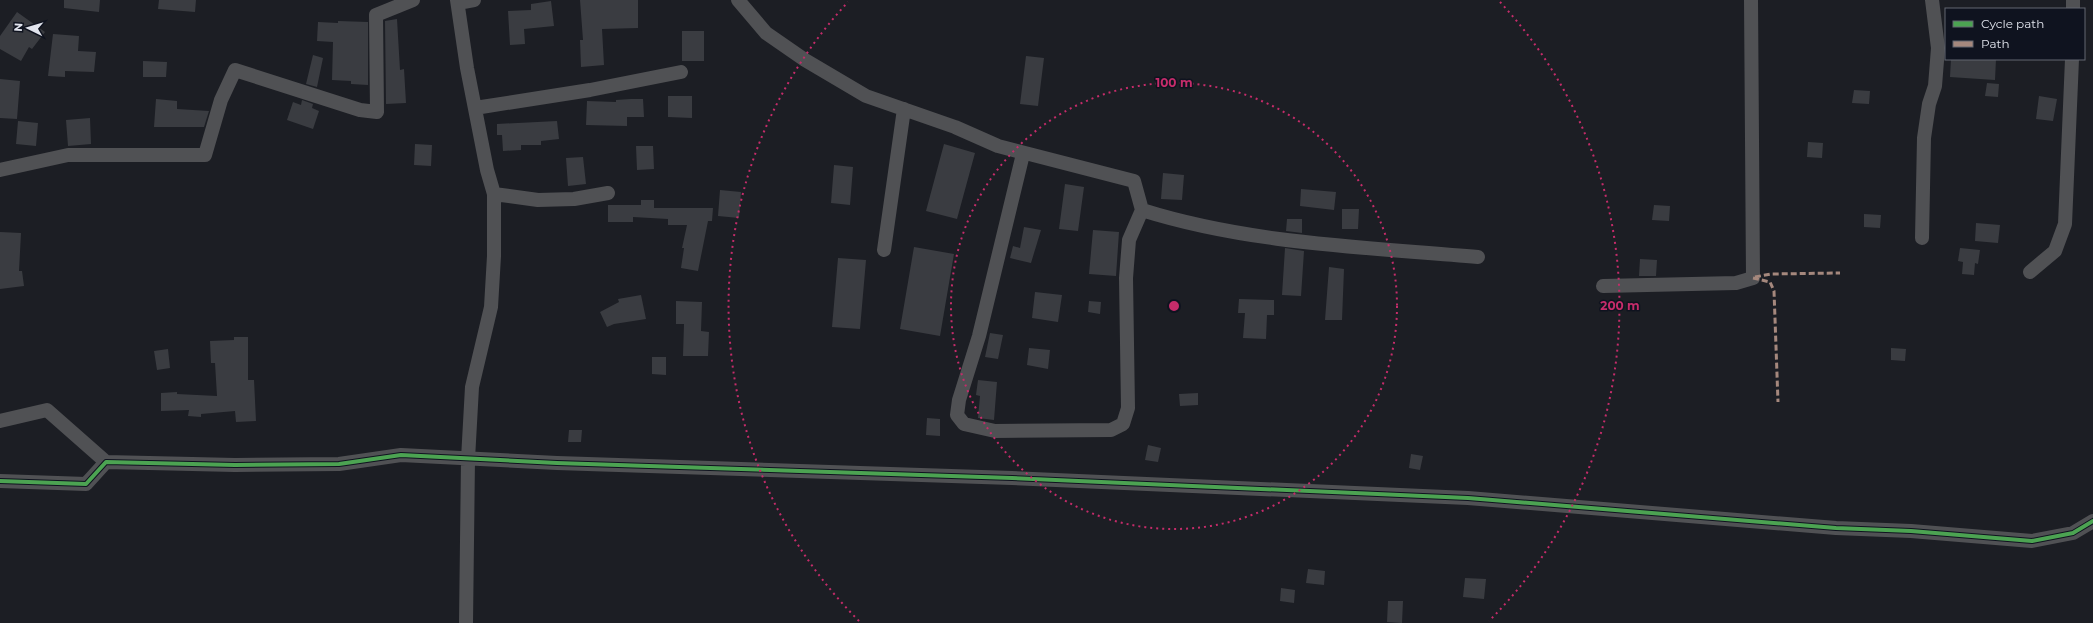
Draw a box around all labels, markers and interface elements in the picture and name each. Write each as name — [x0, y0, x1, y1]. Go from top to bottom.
north arrow — [8, 8, 48, 48]
legend — [1945, 8, 2085, 60]
text: Cycle path — [1981, 16, 2044, 31]
text: N — [11, 22, 25, 32]
text: Path — [1981, 36, 2010, 51]
text: 100 m — [1156, 75, 1192, 90]
text: 200 m — [1600, 298, 1640, 313]
centre of rings — [1167, 299, 1181, 313]

